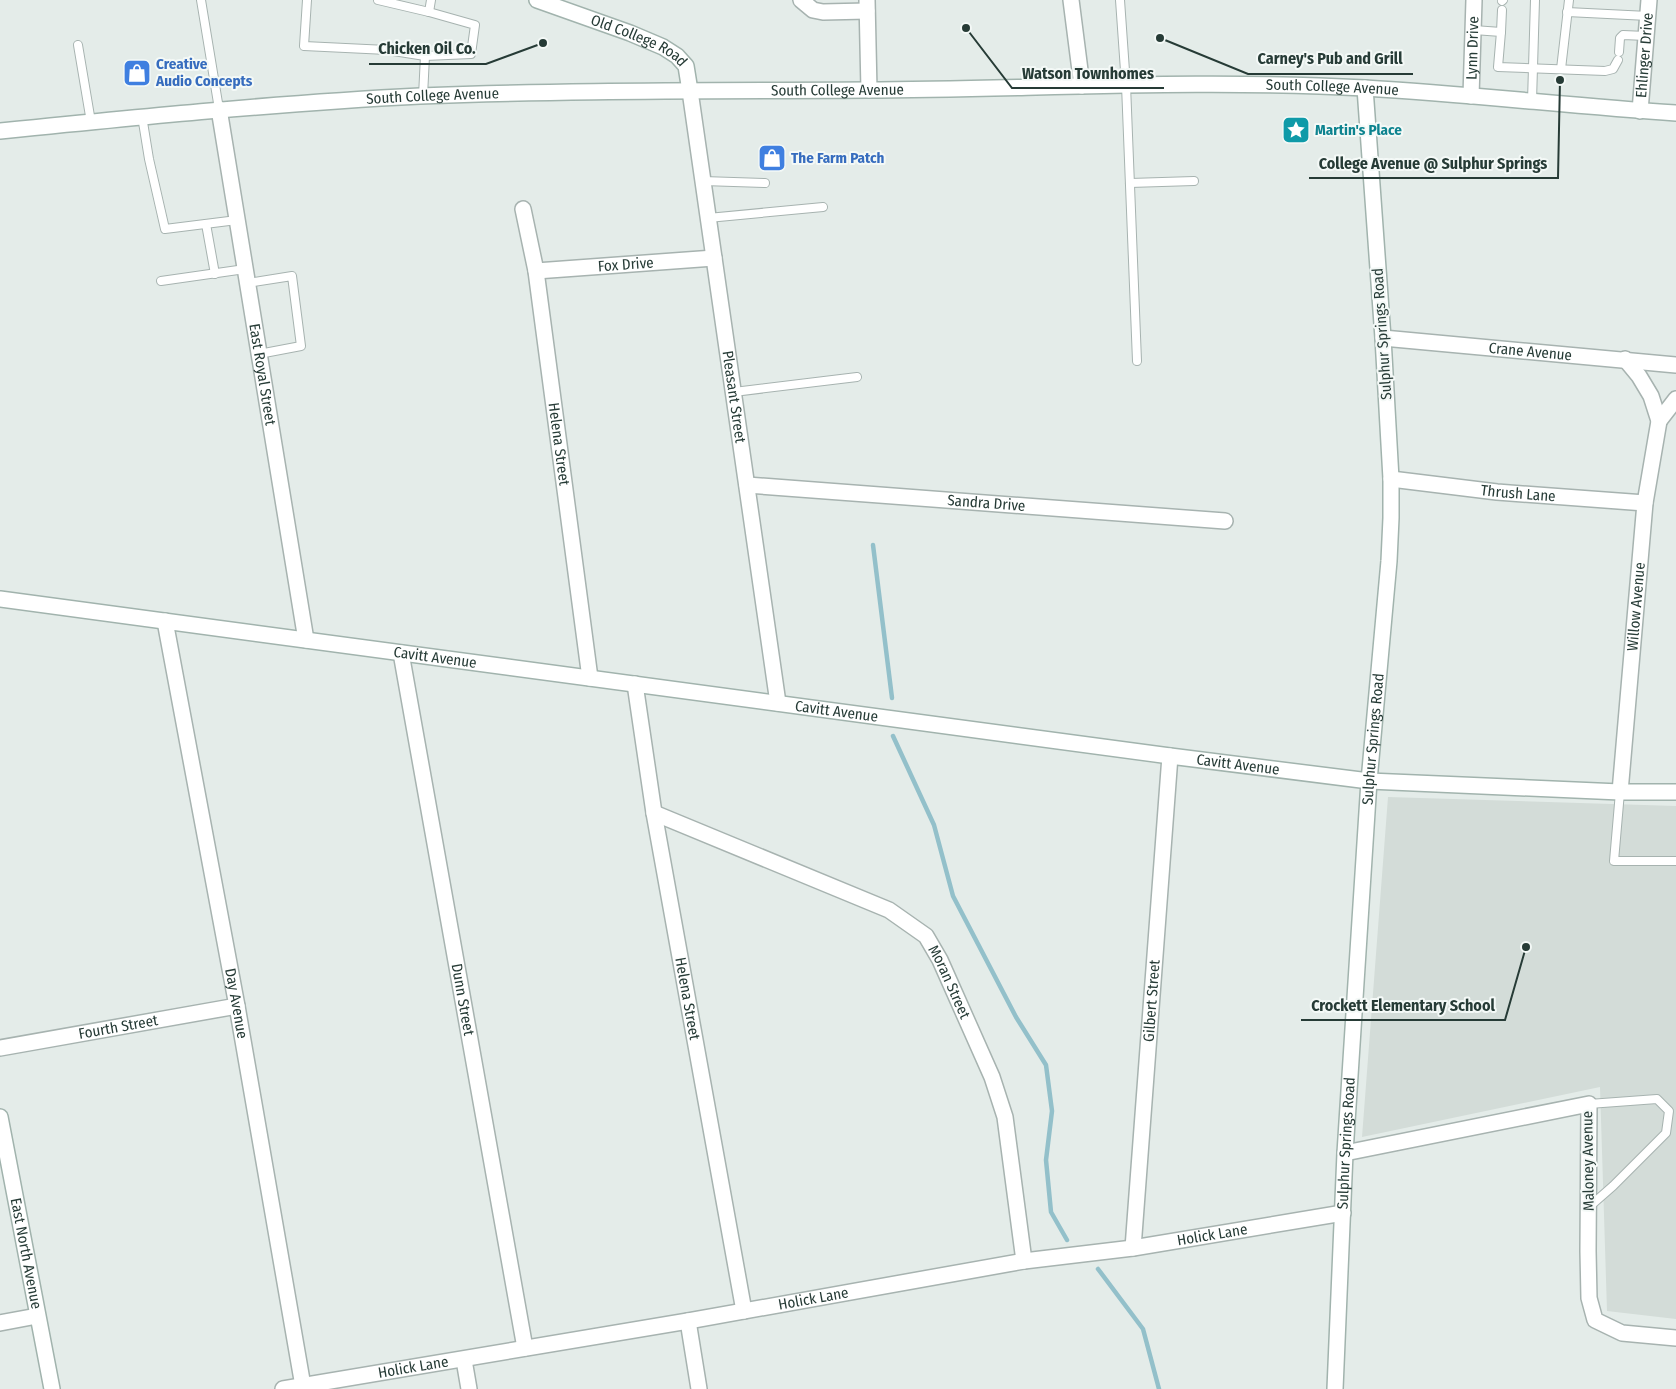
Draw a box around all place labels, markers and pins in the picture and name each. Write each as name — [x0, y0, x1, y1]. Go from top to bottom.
callout: Chicken Oil Co. — [369, 33, 486, 64]
callout: Carney's Pub and Grill — [1248, 43, 1413, 74]
place label: Creative Audio Concepts — [155, 55, 253, 90]
callout: Watson Townhomes — [1012, 57, 1164, 88]
shop icon: Creative Audio Concepts — [122, 58, 152, 88]
place icon: Martin's Place — [1281, 115, 1311, 145]
place label: Martin's Place — [1315, 121, 1402, 139]
shop icon: The Farm Patch — [757, 143, 787, 173]
callout: College Avenue @ Sulphur Springs — [1309, 147, 1558, 178]
place label: The Farm Patch — [791, 149, 885, 167]
callout: Crockett Elementary School — [1301, 989, 1505, 1020]

